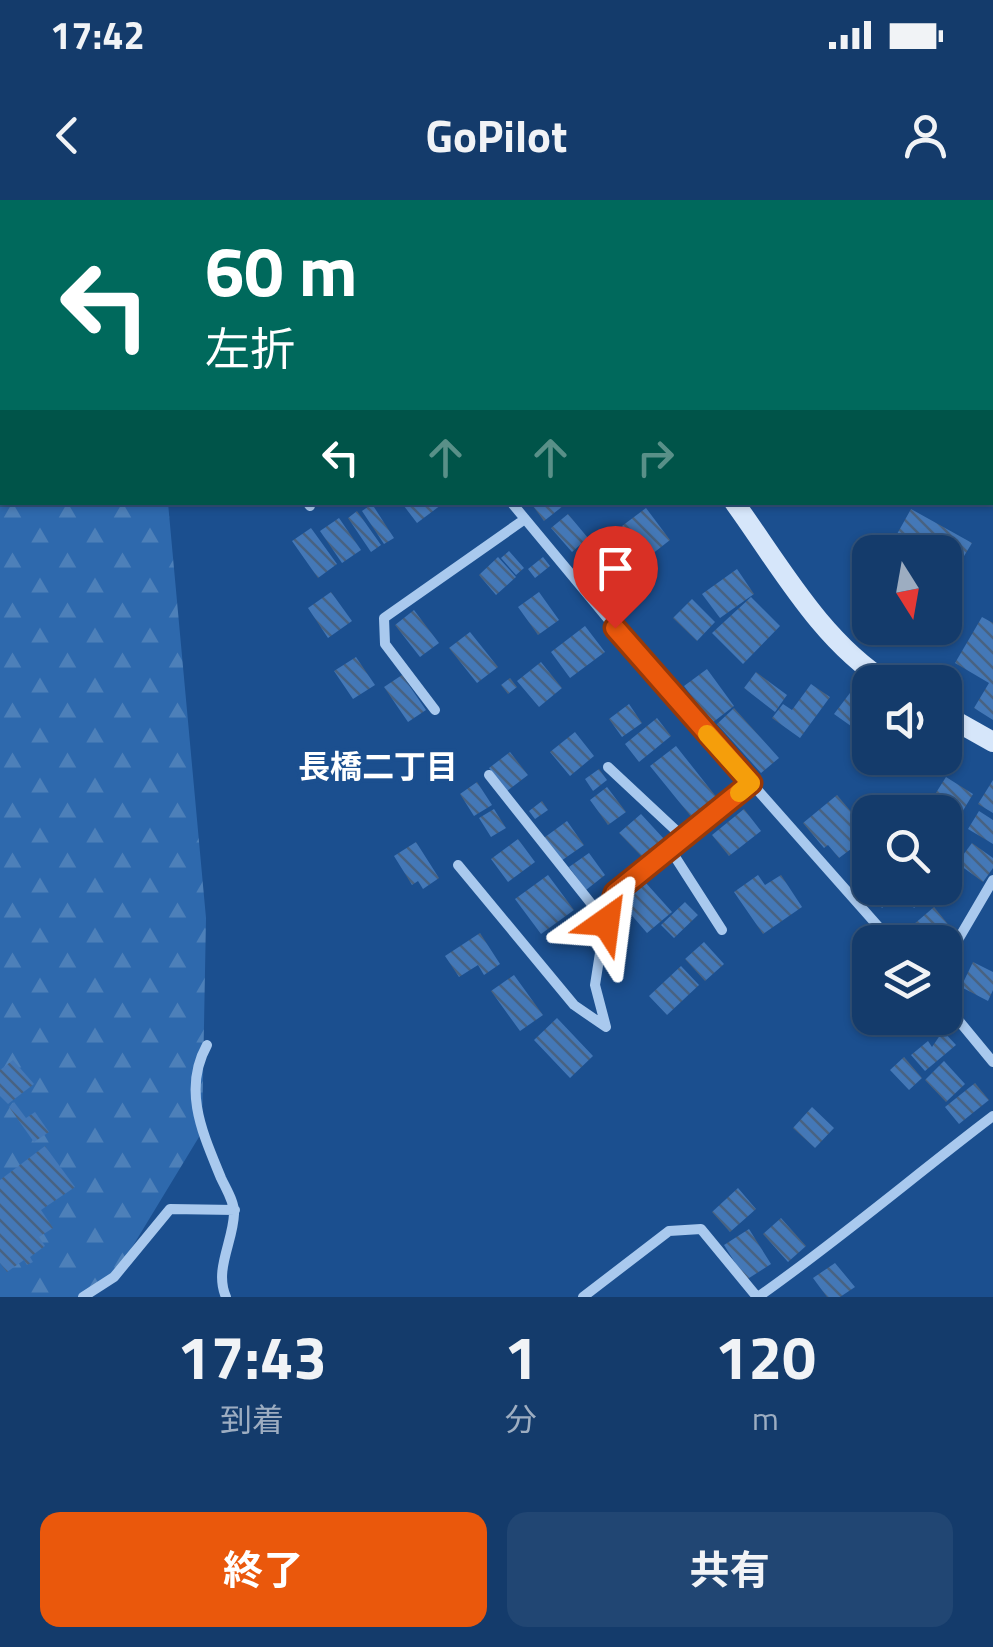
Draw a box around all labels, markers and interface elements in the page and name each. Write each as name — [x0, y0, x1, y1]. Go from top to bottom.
text: 17:42 — [50, 6, 145, 64]
text: GoPilot — [426, 101, 567, 169]
icon: back — [40, 108, 95, 163]
icon: person — [898, 108, 953, 163]
text: 60 m — [205, 217, 358, 323]
icon: left — [40, 240, 170, 370]
text: 左折 — [205, 314, 295, 382]
icon: left — [313, 430, 368, 485]
icon: ahead — [418, 430, 473, 485]
icon: ahead — [523, 430, 578, 485]
icon: right — [628, 430, 683, 485]
pin — [573, 526, 658, 629]
north arrow — [852, 535, 962, 645]
map controls — [852, 535, 962, 1035]
icon: arrive — [588, 541, 643, 596]
button: sound — [852, 665, 962, 775]
district label: 長橋二丁目 — [298, 742, 458, 790]
button: search — [852, 795, 962, 905]
position arrow — [554, 870, 658, 974]
button: layers — [852, 925, 962, 1035]
text: 17:43 — [177, 1311, 327, 1402]
text: 1 — [504, 1311, 538, 1402]
text: 120 — [715, 1311, 816, 1402]
text: m — [752, 1394, 779, 1442]
text: 到着 — [220, 1395, 284, 1443]
text: 分 — [505, 1395, 537, 1443]
button: 終了 — [40, 1512, 487, 1627]
button: 共有 — [507, 1512, 953, 1627]

